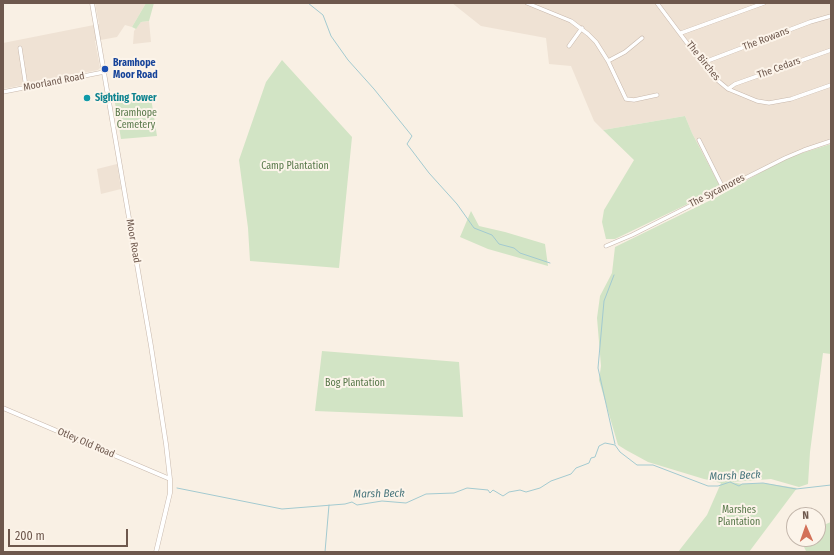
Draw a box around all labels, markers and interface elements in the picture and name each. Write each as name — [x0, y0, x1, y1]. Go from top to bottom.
street label: The Rowans — [741, 25, 791, 53]
street label: The Birches — [684, 39, 722, 83]
street label: The Cedars — [756, 55, 802, 81]
place label: Bramhope Moor Road — [113, 57, 158, 80]
marker: Bramhope Moor Road — [100, 64, 110, 74]
street label: Moorland Road — [22, 70, 86, 94]
place label: Sighting Tower — [95, 92, 157, 104]
marker: Sighting Tower — [82, 93, 92, 103]
park label: Bramhope Cemetery — [115, 107, 157, 130]
park label: Camp Plantation — [261, 160, 329, 172]
street label: The Sycamores — [687, 172, 747, 210]
street label: Moor Road — [123, 218, 143, 264]
park label: Bog Plantation — [325, 377, 385, 389]
street label: Otley Old Road — [56, 426, 116, 460]
water label: Marsh Beck — [709, 469, 761, 483]
water label: Marsh Beck — [353, 487, 405, 501]
park label: Marshes Plantation — [718, 504, 760, 528]
north arrow — [786, 507, 826, 547]
text: N — [802, 509, 809, 522]
scale bar — [10, 521, 130, 547]
text: 200 m — [15, 529, 45, 543]

